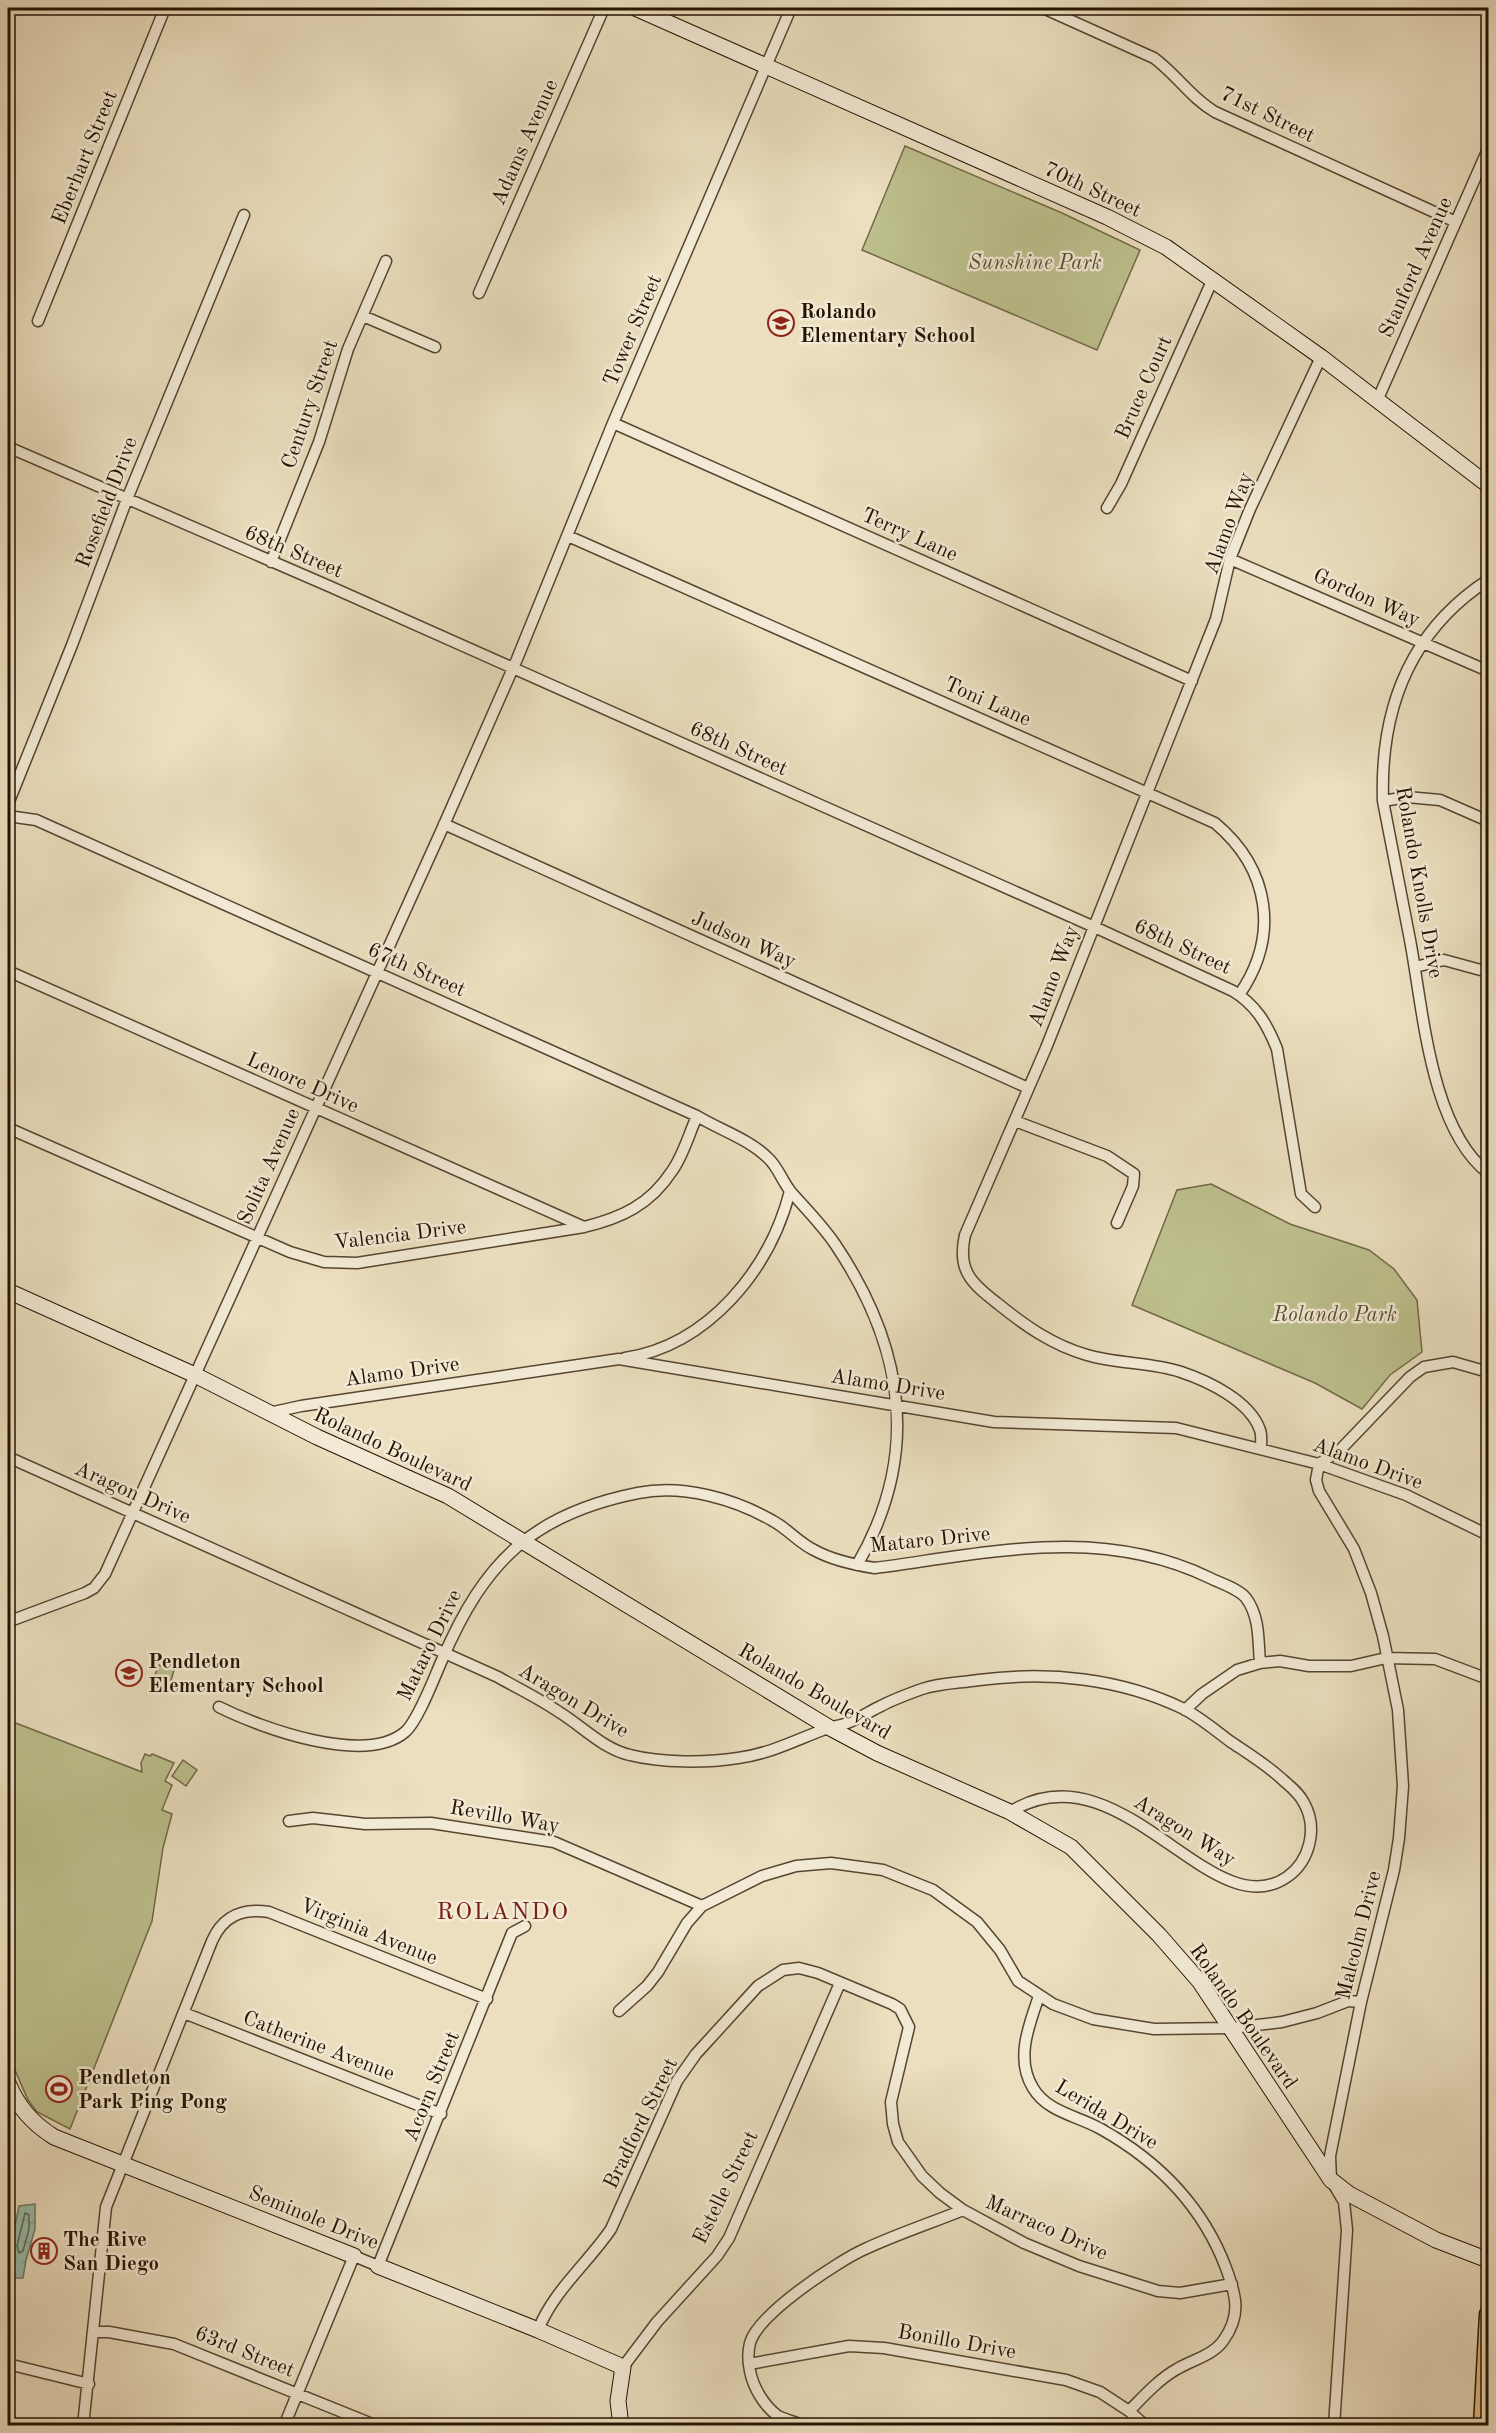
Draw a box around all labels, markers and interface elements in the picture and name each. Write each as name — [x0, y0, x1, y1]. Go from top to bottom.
street label: Adams Avenue — [488, 76, 563, 209]
street label: 71st Street — [1217, 83, 1318, 147]
street label: Eberhart Street — [49, 87, 122, 228]
street label: 70th Street — [1040, 159, 1144, 222]
street label: Stanford Avenue — [1376, 194, 1457, 341]
park label: Sunshine Park — [968, 253, 1102, 274]
street label: Tower Street — [601, 272, 666, 389]
place label: Rolando Elementary School — [800, 302, 976, 347]
school or university icon: Rolando Elementary School — [766, 308, 796, 338]
street label: Bruce Court — [1112, 333, 1176, 442]
street label: Century Street — [279, 337, 342, 472]
street label: Rosefield Drive — [73, 434, 142, 571]
street label: Alamo Way — [1201, 470, 1258, 577]
street label: Terry Lane — [858, 505, 961, 566]
street label: 68th Street — [241, 522, 346, 582]
street label: Gordon Way — [1310, 565, 1423, 631]
street label: Toni Lane — [941, 674, 1034, 731]
street label: 68th Street — [686, 718, 790, 780]
street label: Rolando Knolls Drive — [1391, 785, 1446, 980]
street label: Judson Way — [688, 908, 799, 973]
street label: 68th Street — [1130, 916, 1234, 979]
street label: Alamo Way — [1025, 923, 1083, 1030]
street label: 67th Street — [364, 939, 468, 1001]
street label: Lenore Drive — [243, 1049, 362, 1117]
street label: Solita Avenue — [234, 1105, 304, 1228]
street label: Valencia Drive — [333, 1217, 468, 1254]
park label: Rolando Park — [1272, 1305, 1397, 1326]
street label: Alamo Drive — [344, 1354, 461, 1391]
street label: Alamo Drive — [829, 1366, 946, 1405]
street label: Rolando Boulevard — [310, 1405, 475, 1496]
street label: Alamo Drive — [1310, 1435, 1425, 1494]
street label: Aragon Drive — [71, 1458, 194, 1528]
street label: Mataro Drive — [869, 1524, 991, 1557]
street label: Mataro Drive — [394, 1587, 466, 1705]
street label: Rolando Boulevard — [735, 1640, 894, 1744]
place label: Pendleton Elementary School — [148, 1652, 324, 1697]
school or university icon: Pendleton Elementary School — [114, 1658, 144, 1688]
street label: Aragon Drive — [514, 1660, 632, 1742]
street label: Aragon Way — [1129, 1792, 1239, 1871]
street label: Revillo Way — [448, 1797, 561, 1837]
street label: Malcolm Drive — [1333, 1869, 1386, 2002]
street label: Virginia Avenue — [297, 1895, 440, 1970]
district label: ROLANDO — [437, 1901, 569, 1925]
street label: Rolando Boulevard — [1185, 1940, 1301, 2093]
street label: Catherine Avenue — [240, 2008, 397, 2085]
street label: Acorn Street — [401, 2028, 464, 2145]
street label: Bradford Street — [601, 2055, 682, 2192]
place label: Pendleton Park Ping Pong — [78, 2068, 227, 2113]
sports icon: Pendleton Park Ping Pong — [44, 2074, 74, 2104]
street label: Lerida Drive — [1051, 2076, 1161, 2154]
street label: Estelle Street — [690, 2128, 763, 2248]
street label: Seminole Drive — [245, 2183, 382, 2254]
street label: Marraco Drive — [982, 2192, 1111, 2265]
place label: The Rive San Diego — [63, 2230, 159, 2275]
building icon: The Rive San Diego — [29, 2236, 59, 2266]
street label: Bonillo Drive — [896, 2322, 1018, 2363]
street label: 63rd Street — [192, 2323, 297, 2382]

